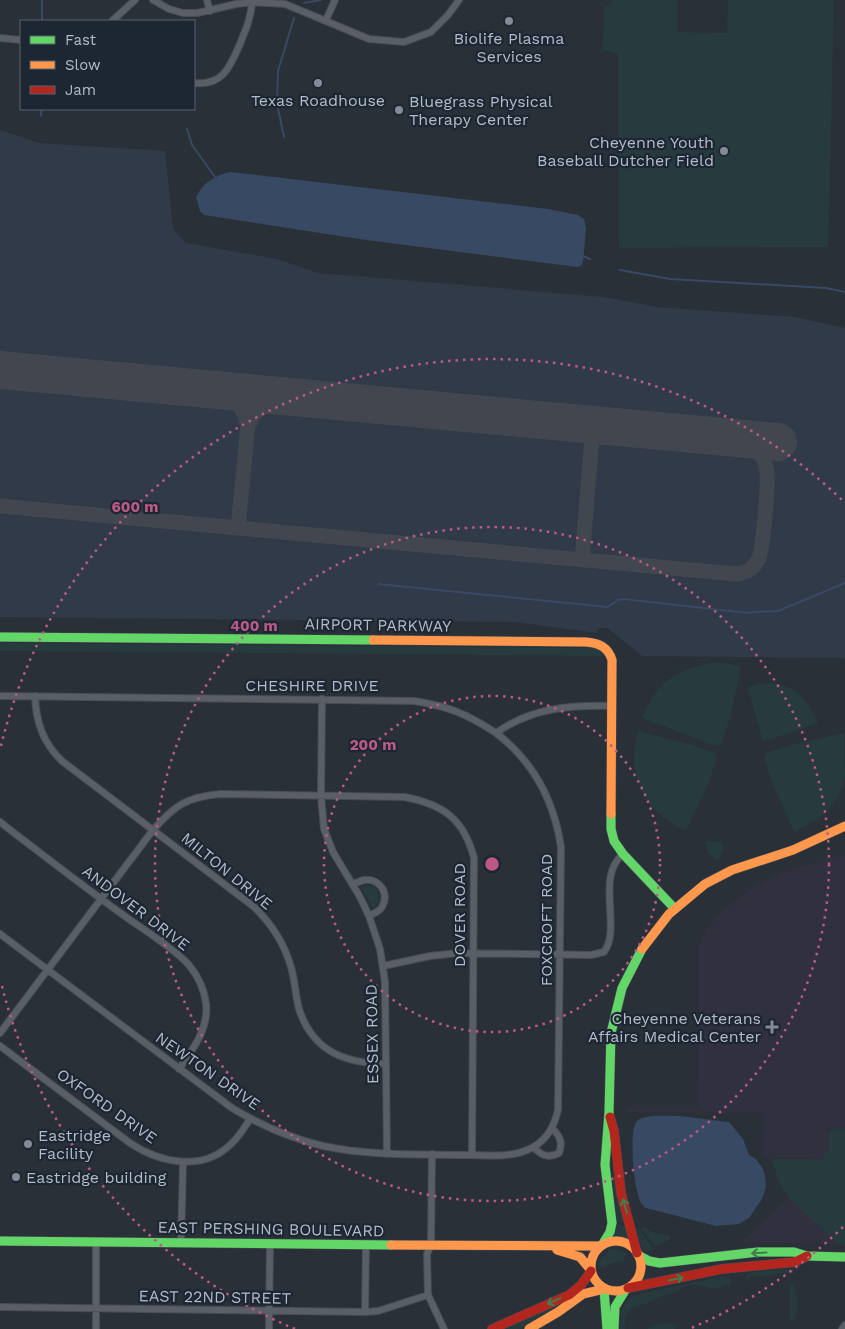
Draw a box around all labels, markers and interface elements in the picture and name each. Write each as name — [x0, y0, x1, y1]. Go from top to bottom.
marker: Biolife Plasma Services — [503, 15, 515, 27]
legend — [20, 20, 195, 110]
place label: Biolife Plasma Services — [454, 29, 564, 66]
text: Fast — [65, 31, 97, 49]
text: Slow — [65, 56, 101, 74]
marker: Texas Roadhouse — [312, 77, 324, 89]
text: Jam — [65, 81, 96, 99]
place label: Texas Roadhouse — [251, 91, 385, 110]
place label: Bluegrass Physical Therapy Center — [409, 92, 553, 129]
marker: Bluegrass Physical Therapy Center — [393, 104, 405, 116]
place label: Cheyenne Youth Baseball Dutcher Field — [537, 133, 714, 170]
marker: Cheyenne Youth Baseball Dutcher Field — [718, 145, 730, 157]
text: 600 m — [112, 498, 158, 516]
street label: AIRPORT PARKWAY — [304, 614, 452, 636]
text: 400 m — [230, 617, 278, 635]
street label: CHESHIRE DRIVE — [245, 676, 379, 695]
text: 200 m — [350, 736, 396, 754]
street label: MILTON DRIVE — [178, 828, 276, 914]
street label: FOXCROFT ROAD — [537, 854, 556, 986]
centre of rings — [483, 855, 501, 873]
street label: ANDOVER DRIVE — [78, 861, 194, 955]
street label: DOVER ROAD — [450, 863, 469, 967]
street label: ESSEX ROAD — [362, 984, 382, 1084]
place label: Cheyenne Veterans Affairs Medical Center — [588, 1009, 761, 1046]
marker: Cheyenne Veterans Affairs Medical Center — [765, 1020, 779, 1034]
street label: NEWTON DRIVE — [152, 1028, 264, 1114]
street label: OXFORD DRIVE — [53, 1064, 161, 1148]
place label: Eastridge Facility — [38, 1126, 111, 1163]
marker: Eastridge Facility — [22, 1138, 34, 1150]
place label: Eastridge building — [26, 1168, 167, 1187]
marker: Eastridge building — [10, 1171, 22, 1183]
one-way arrow — [619, 1199, 629, 1215]
street label: EAST PERSHING BOULEVARD — [157, 1218, 385, 1240]
one-way arrow — [751, 1248, 767, 1257]
one-way arrow — [667, 1273, 683, 1283]
street label: EAST 22ND STREET — [139, 1286, 292, 1308]
one-way arrow — [547, 1297, 562, 1307]

